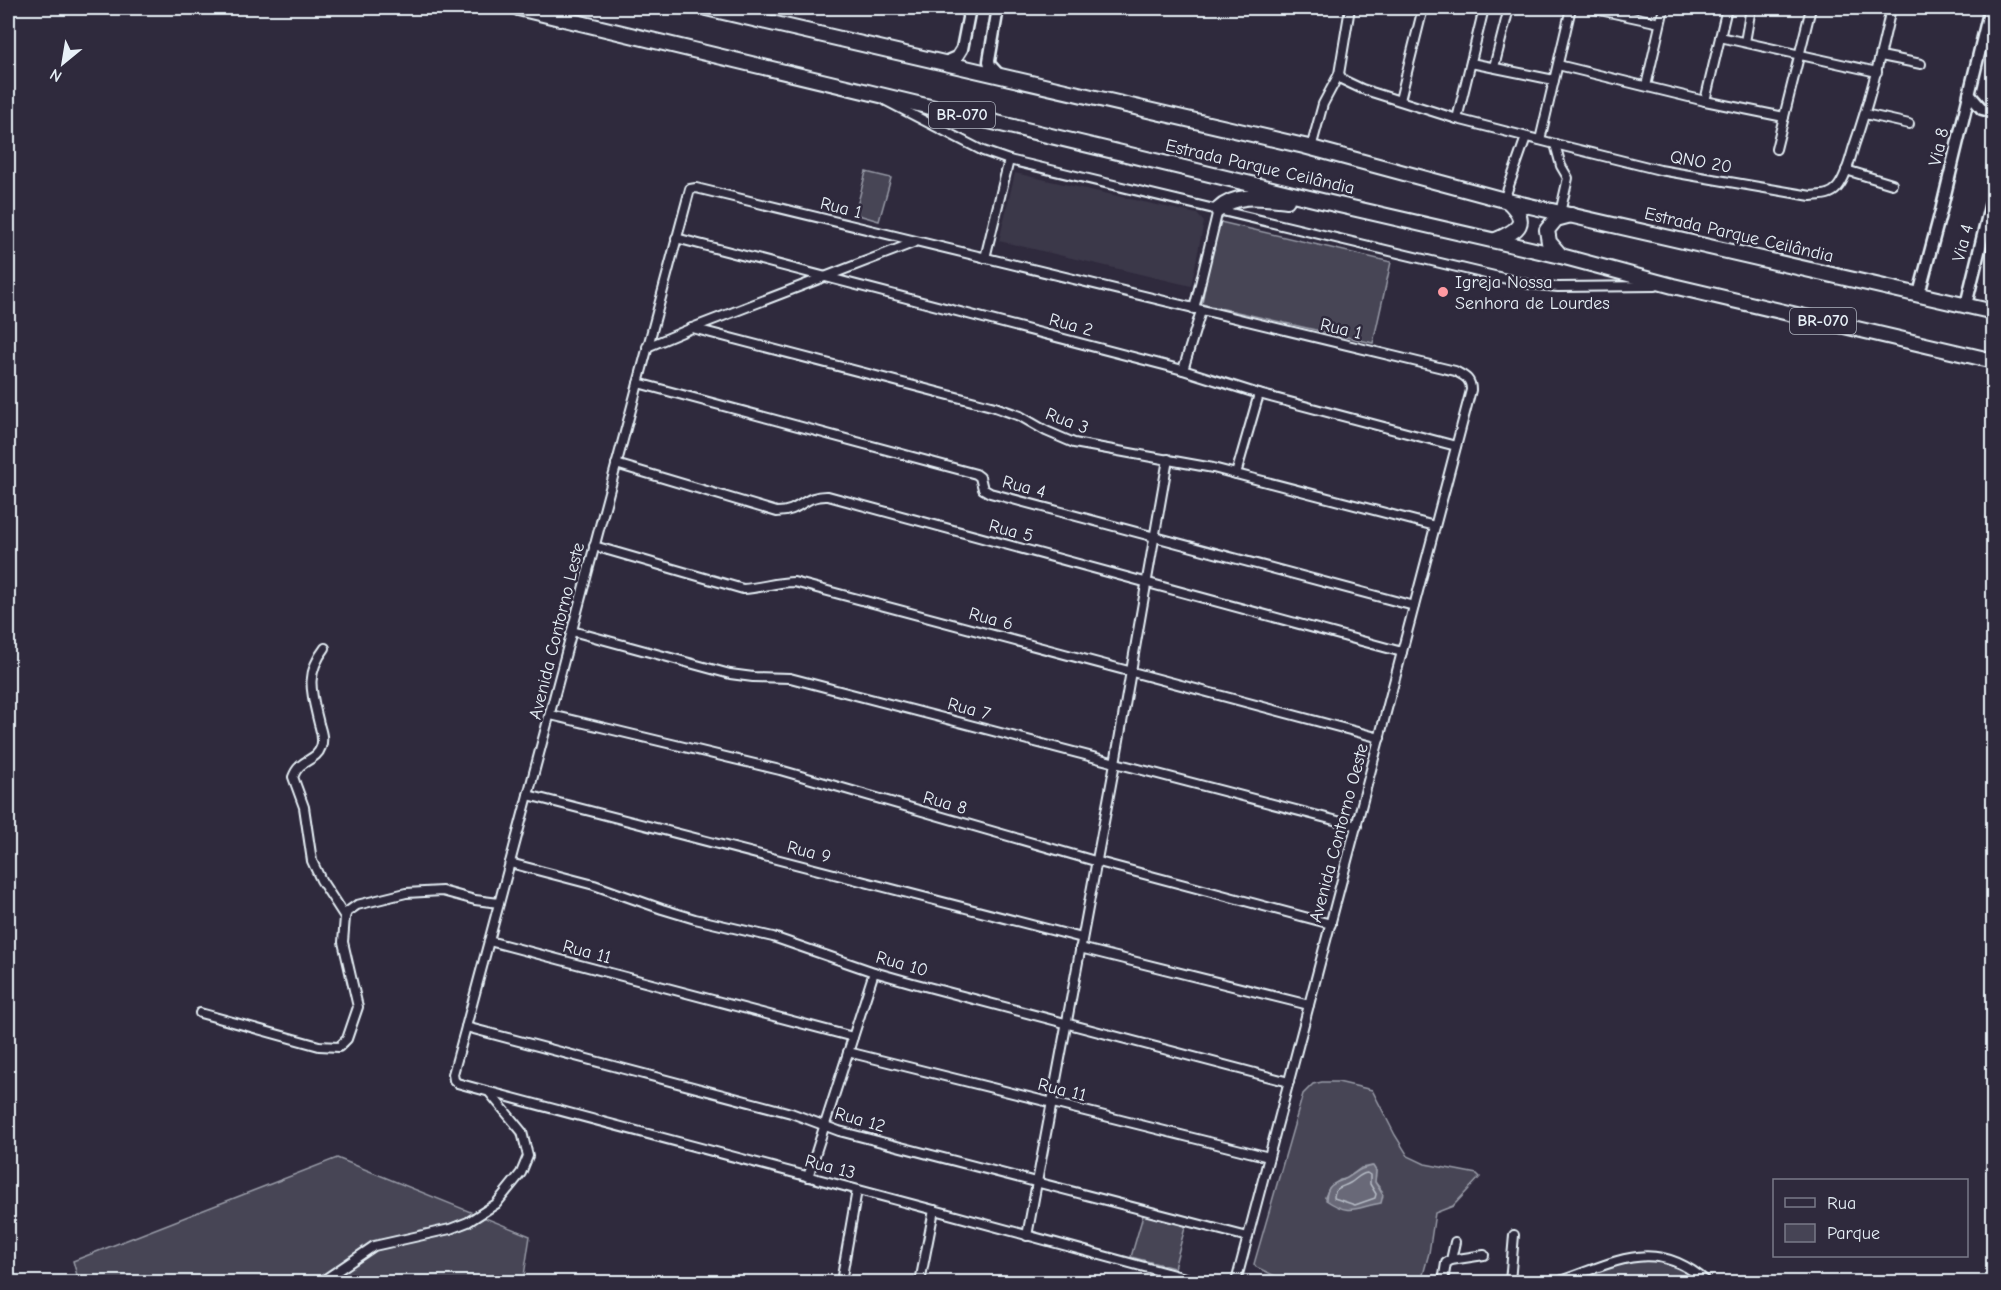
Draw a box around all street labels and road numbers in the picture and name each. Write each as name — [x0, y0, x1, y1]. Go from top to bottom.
road number: BR-070 — [929, 102, 995, 128]
street label: Via 8 — [1924, 126, 1954, 168]
street label: Estrada Parque Ceilândia — [1163, 135, 1357, 199]
street label: QNO 20 — [1668, 146, 1734, 178]
street label: Rua 1 — [818, 193, 864, 223]
street label: Estrada Parque Ceilândia — [1642, 203, 1836, 267]
street label: Via 4 — [1948, 222, 1978, 264]
road number: BR-070 — [1790, 308, 1856, 334]
street label: Rua 2 — [1047, 309, 1095, 341]
street label: Rua 1 — [1318, 314, 1364, 344]
street label: Rua 3 — [1043, 403, 1091, 439]
street label: Rua 4 — [1000, 471, 1048, 503]
street label: Rua 5 — [987, 515, 1035, 547]
street label: Avenida Contorno Leste — [525, 540, 589, 722]
street label: Rua 6 — [967, 603, 1015, 635]
street label: Rua 7 — [945, 693, 993, 725]
street label: Avenida Contorno Oeste — [1305, 741, 1373, 925]
street label: Rua 8 — [921, 787, 969, 819]
street label: Rua 9 — [785, 836, 833, 868]
street label: Rua 11 — [560, 935, 614, 969]
street label: Rua 10 — [873, 947, 931, 981]
street label: Rua 11 — [1035, 1074, 1089, 1106]
street label: Rua 12 — [832, 1103, 888, 1137]
street label: Rua 13 — [802, 1150, 858, 1184]

